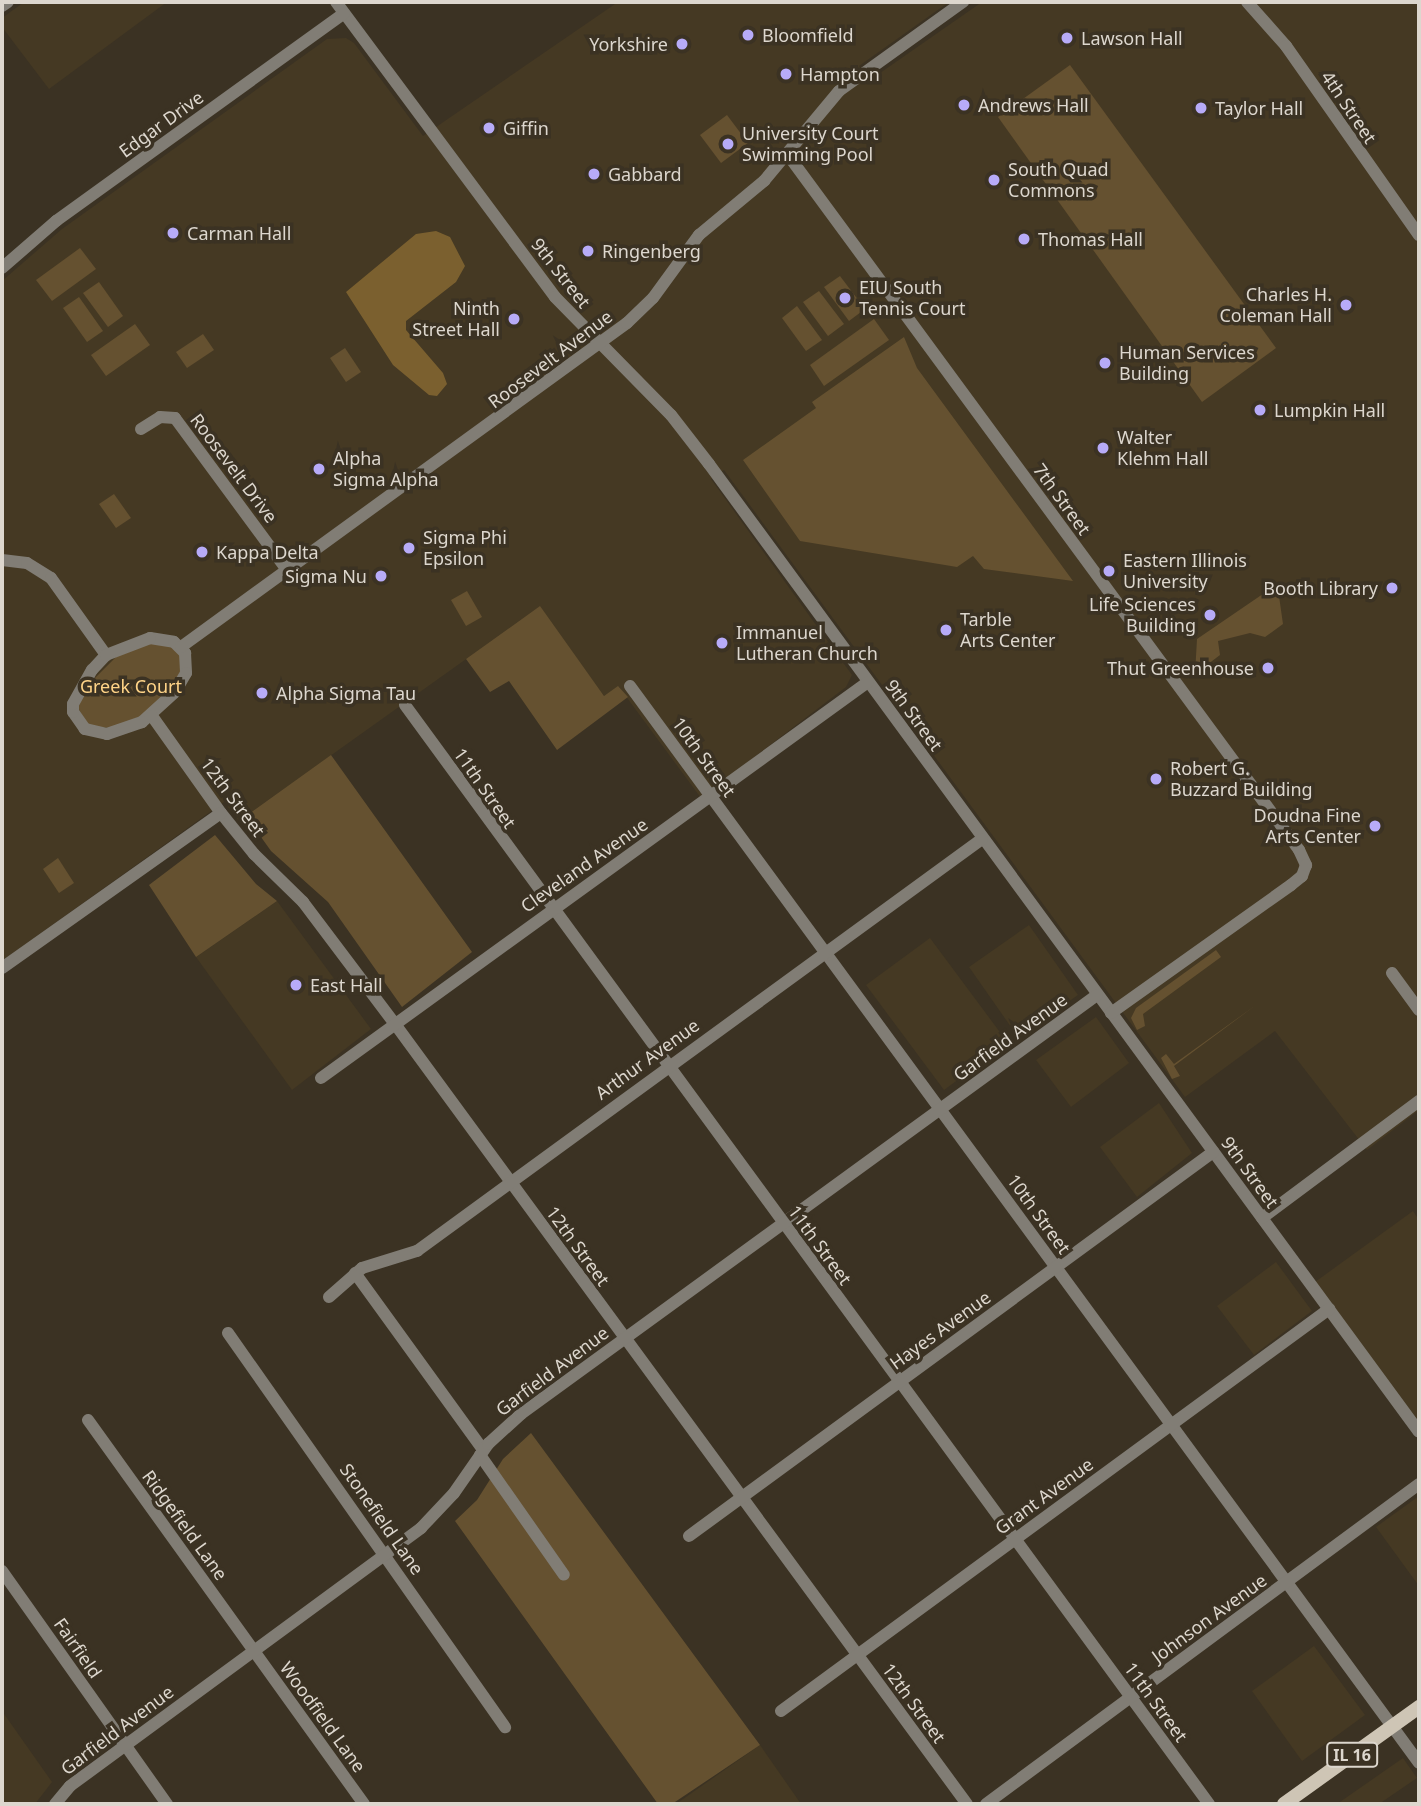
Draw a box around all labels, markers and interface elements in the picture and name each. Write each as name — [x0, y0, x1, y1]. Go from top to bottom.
place label: Bloomfield — [762, 24, 854, 46]
marker: Bloomfield — [740, 27, 756, 43]
place label: Lawson Hall — [1081, 27, 1183, 49]
marker: Lawson Hall — [1059, 30, 1075, 46]
place label: Yorkshire — [589, 33, 668, 55]
marker: Yorkshire — [674, 36, 690, 52]
place label: Hampton — [800, 63, 880, 85]
marker: Hampton — [778, 66, 794, 82]
street label: 4th Street — [1317, 67, 1381, 147]
street label: Edgar Drive — [115, 86, 207, 162]
place label: Andrews Hall — [978, 94, 1089, 116]
marker: Andrews Hall — [956, 97, 972, 113]
place label: Taylor Hall — [1215, 97, 1303, 119]
marker: Taylor Hall — [1193, 100, 1209, 116]
place label: Giffin — [503, 117, 549, 139]
marker: Giffin — [481, 120, 497, 136]
place label: University Court Swimming Pool — [742, 123, 879, 166]
marker: University Court Swimming Pool — [720, 136, 736, 152]
place label: South Quad Commons — [1008, 159, 1109, 202]
place label: Gabbard — [608, 163, 682, 185]
marker: Gabbard — [586, 166, 602, 182]
marker: South Quad Commons — [986, 172, 1002, 188]
place label: Carman Hall — [187, 222, 291, 244]
marker: Carman Hall — [165, 225, 181, 241]
place label: Thomas Hall — [1038, 228, 1143, 250]
marker: Thomas Hall — [1016, 231, 1032, 247]
street label: 9th Street — [527, 234, 595, 312]
place label: Ringenberg — [602, 240, 701, 262]
marker: Ringenberg — [580, 243, 596, 259]
place label: EIU South Tennis Court — [859, 277, 965, 320]
place label: Charles H. Coleman Hall — [1219, 284, 1332, 326]
marker: EIU South Tennis Court — [837, 290, 853, 306]
marker: Charles H. Coleman Hall — [1338, 297, 1354, 313]
place label: Ninth Street Hall — [412, 298, 500, 340]
street label: Roosevelt Avenue — [484, 305, 616, 413]
marker: Ninth Street Hall — [506, 311, 522, 327]
place label: Human Services Building — [1119, 342, 1255, 384]
marker: Human Services Building — [1097, 355, 1113, 371]
place label: Lumpkin Hall — [1274, 399, 1385, 421]
marker: Lumpkin Hall — [1252, 402, 1268, 418]
street label: Roosevelt Drive — [186, 409, 282, 527]
place label: Walter Klehm Hall — [1117, 427, 1208, 470]
marker: Walter Klehm Hall — [1095, 440, 1111, 456]
place label: Alpha Sigma Alpha — [333, 448, 439, 490]
street label: 7th Street — [1029, 459, 1095, 539]
marker: Alpha Sigma Alpha — [311, 461, 327, 477]
place label: Sigma Phi Epsilon — [423, 527, 507, 570]
marker: Sigma Phi Epsilon — [401, 540, 417, 556]
place label: Kappa Delta — [216, 541, 319, 563]
marker: Kappa Delta — [194, 544, 210, 560]
place label: Eastern Illinois University — [1123, 550, 1247, 592]
marker: Eastern Illinois University — [1101, 563, 1117, 579]
place label: Sigma Nu — [285, 565, 367, 587]
marker: Sigma Nu — [373, 568, 389, 584]
place label: Booth Library — [1263, 577, 1378, 599]
marker: Booth Library — [1384, 580, 1400, 596]
place label: Life Sciences Building — [1089, 594, 1196, 636]
marker: Life Sciences Building — [1202, 607, 1218, 623]
place label: Tarble Arts Center — [960, 609, 1055, 652]
place label: Immanuel Lutheran Church — [736, 622, 878, 664]
marker: Tarble Arts Center — [938, 622, 954, 638]
marker: Immanuel Lutheran Church — [714, 635, 730, 651]
place label: Thut Greenhouse — [1107, 657, 1254, 679]
marker: Thut Greenhouse — [1260, 660, 1276, 676]
park label: Greek Court — [80, 675, 182, 697]
street label: 9th Street — [881, 675, 947, 755]
place label: Alpha Sigma Tau — [276, 682, 416, 704]
marker: Alpha Sigma Tau — [254, 685, 270, 701]
street label: 10th Street — [668, 713, 740, 801]
street label: 11th Street — [449, 744, 521, 832]
street label: 12th Street — [196, 753, 270, 841]
place label: Robert G. Buzzard Building — [1170, 758, 1313, 800]
marker: Robert G. Buzzard Building — [1148, 771, 1164, 787]
place label: Doudna Fine Arts Center — [1254, 805, 1361, 848]
street label: Cleveland Avenue — [516, 813, 652, 917]
marker: Doudna Fine Arts Center — [1367, 818, 1383, 834]
place label: East Hall — [310, 974, 383, 996]
marker: East Hall — [288, 977, 304, 993]
street label: Garfield Avenue — [949, 989, 1071, 1085]
street label: Arthur Avenue — [591, 1014, 703, 1104]
street label: 9th Street — [1217, 1132, 1283, 1212]
street label: 10th Street — [1003, 1170, 1075, 1258]
street label: 11th Street — [784, 1201, 856, 1289]
street label: 12th Street — [542, 1202, 614, 1290]
street label: Hayes Avenue — [885, 1286, 995, 1374]
street label: Garfield Avenue — [492, 1322, 612, 1420]
street label: Grant Avenue — [991, 1453, 1097, 1539]
street label: Stonefield Lane — [336, 1459, 428, 1579]
street label: Ridgefield Lane — [138, 1466, 232, 1584]
street label: Johnson Avenue — [1147, 1569, 1271, 1667]
street label: Fairfield — [50, 1614, 106, 1682]
street label: Woodfield Lane — [276, 1657, 370, 1777]
street label: 11th Street — [1120, 1658, 1192, 1746]
street label: 12th Street — [878, 1659, 950, 1747]
street label: Garfield Avenue — [57, 1681, 177, 1779]
road number: IL 16 — [1326, 1742, 1378, 1768]

